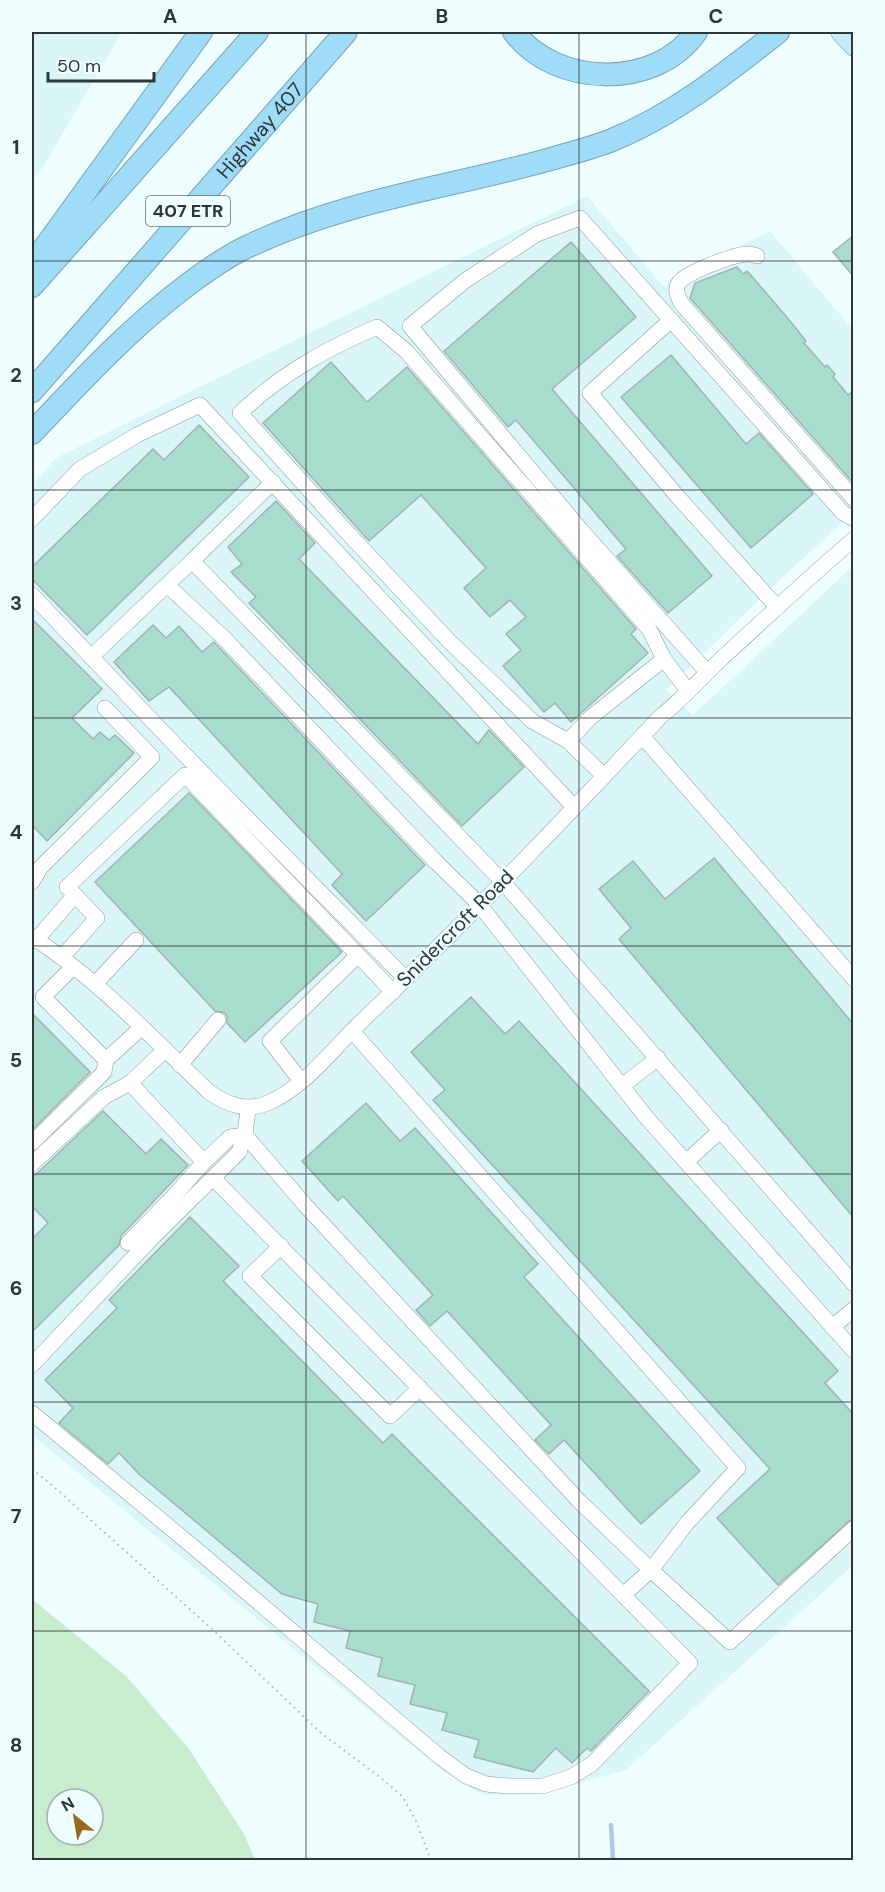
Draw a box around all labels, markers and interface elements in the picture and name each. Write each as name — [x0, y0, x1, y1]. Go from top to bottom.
text: A — [163, 3, 177, 29]
text: B — [436, 3, 448, 29]
text: C — [709, 3, 723, 29]
scale bar — [48, 45, 154, 83]
text: 50 m — [57, 54, 101, 78]
street label: Highway 407 — [211, 77, 309, 184]
text: 1 — [12, 134, 20, 160]
road number: 407 ETR — [146, 196, 230, 226]
text: 2 — [10, 362, 22, 388]
text: 3 — [10, 590, 22, 616]
text: 4 — [10, 819, 23, 845]
street label: Snidercroft Road — [391, 864, 519, 992]
text: 5 — [10, 1047, 22, 1073]
text: 6 — [10, 1275, 22, 1301]
text: 7 — [11, 1503, 22, 1529]
text: 8 — [10, 1732, 22, 1758]
north arrow — [45, 1787, 105, 1847]
text: N — [57, 1792, 78, 1816]

